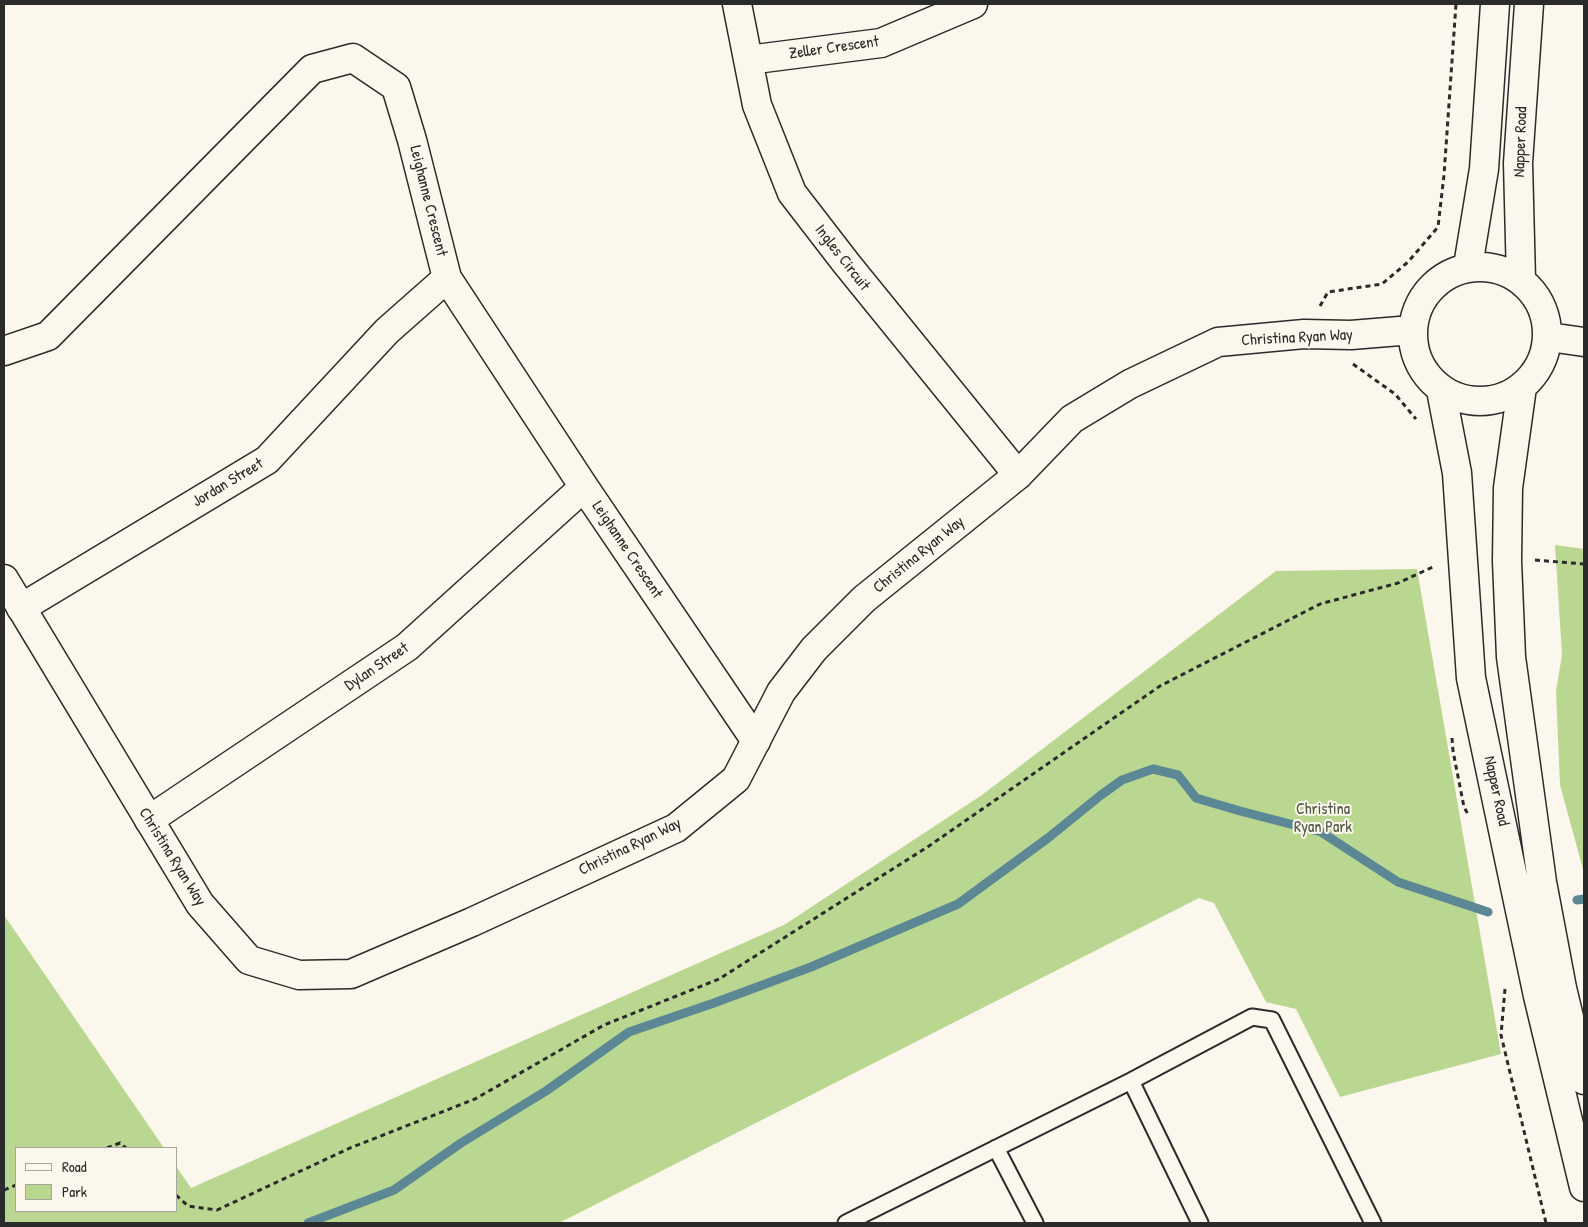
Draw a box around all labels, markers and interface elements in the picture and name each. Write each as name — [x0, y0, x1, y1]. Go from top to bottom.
street label: Zeller Crescent — [788, 32, 880, 64]
street label: Napper Road — [1510, 106, 1532, 178]
street label: Leighanne Crescent — [405, 144, 451, 258]
street label: Ingles Circuit — [810, 221, 874, 295]
street label: Christina Ryan Way — [1241, 325, 1353, 351]
street label: Jordan Street — [189, 454, 267, 512]
street label: Leighanne Crescent — [587, 498, 667, 602]
street label: Christina Ryan Way — [870, 512, 968, 598]
street label: Dylan Street — [341, 639, 413, 695]
street label: Napper Road — [1479, 754, 1513, 828]
park label: Christina Ryan Park — [1294, 800, 1352, 838]
street label: Christina Ryan Way — [134, 805, 210, 909]
street label: Christina Ryan Way — [576, 814, 684, 880]
legend — [15, 1147, 178, 1212]
text: Road — [62, 1156, 87, 1177]
text: Park — [62, 1181, 87, 1202]

